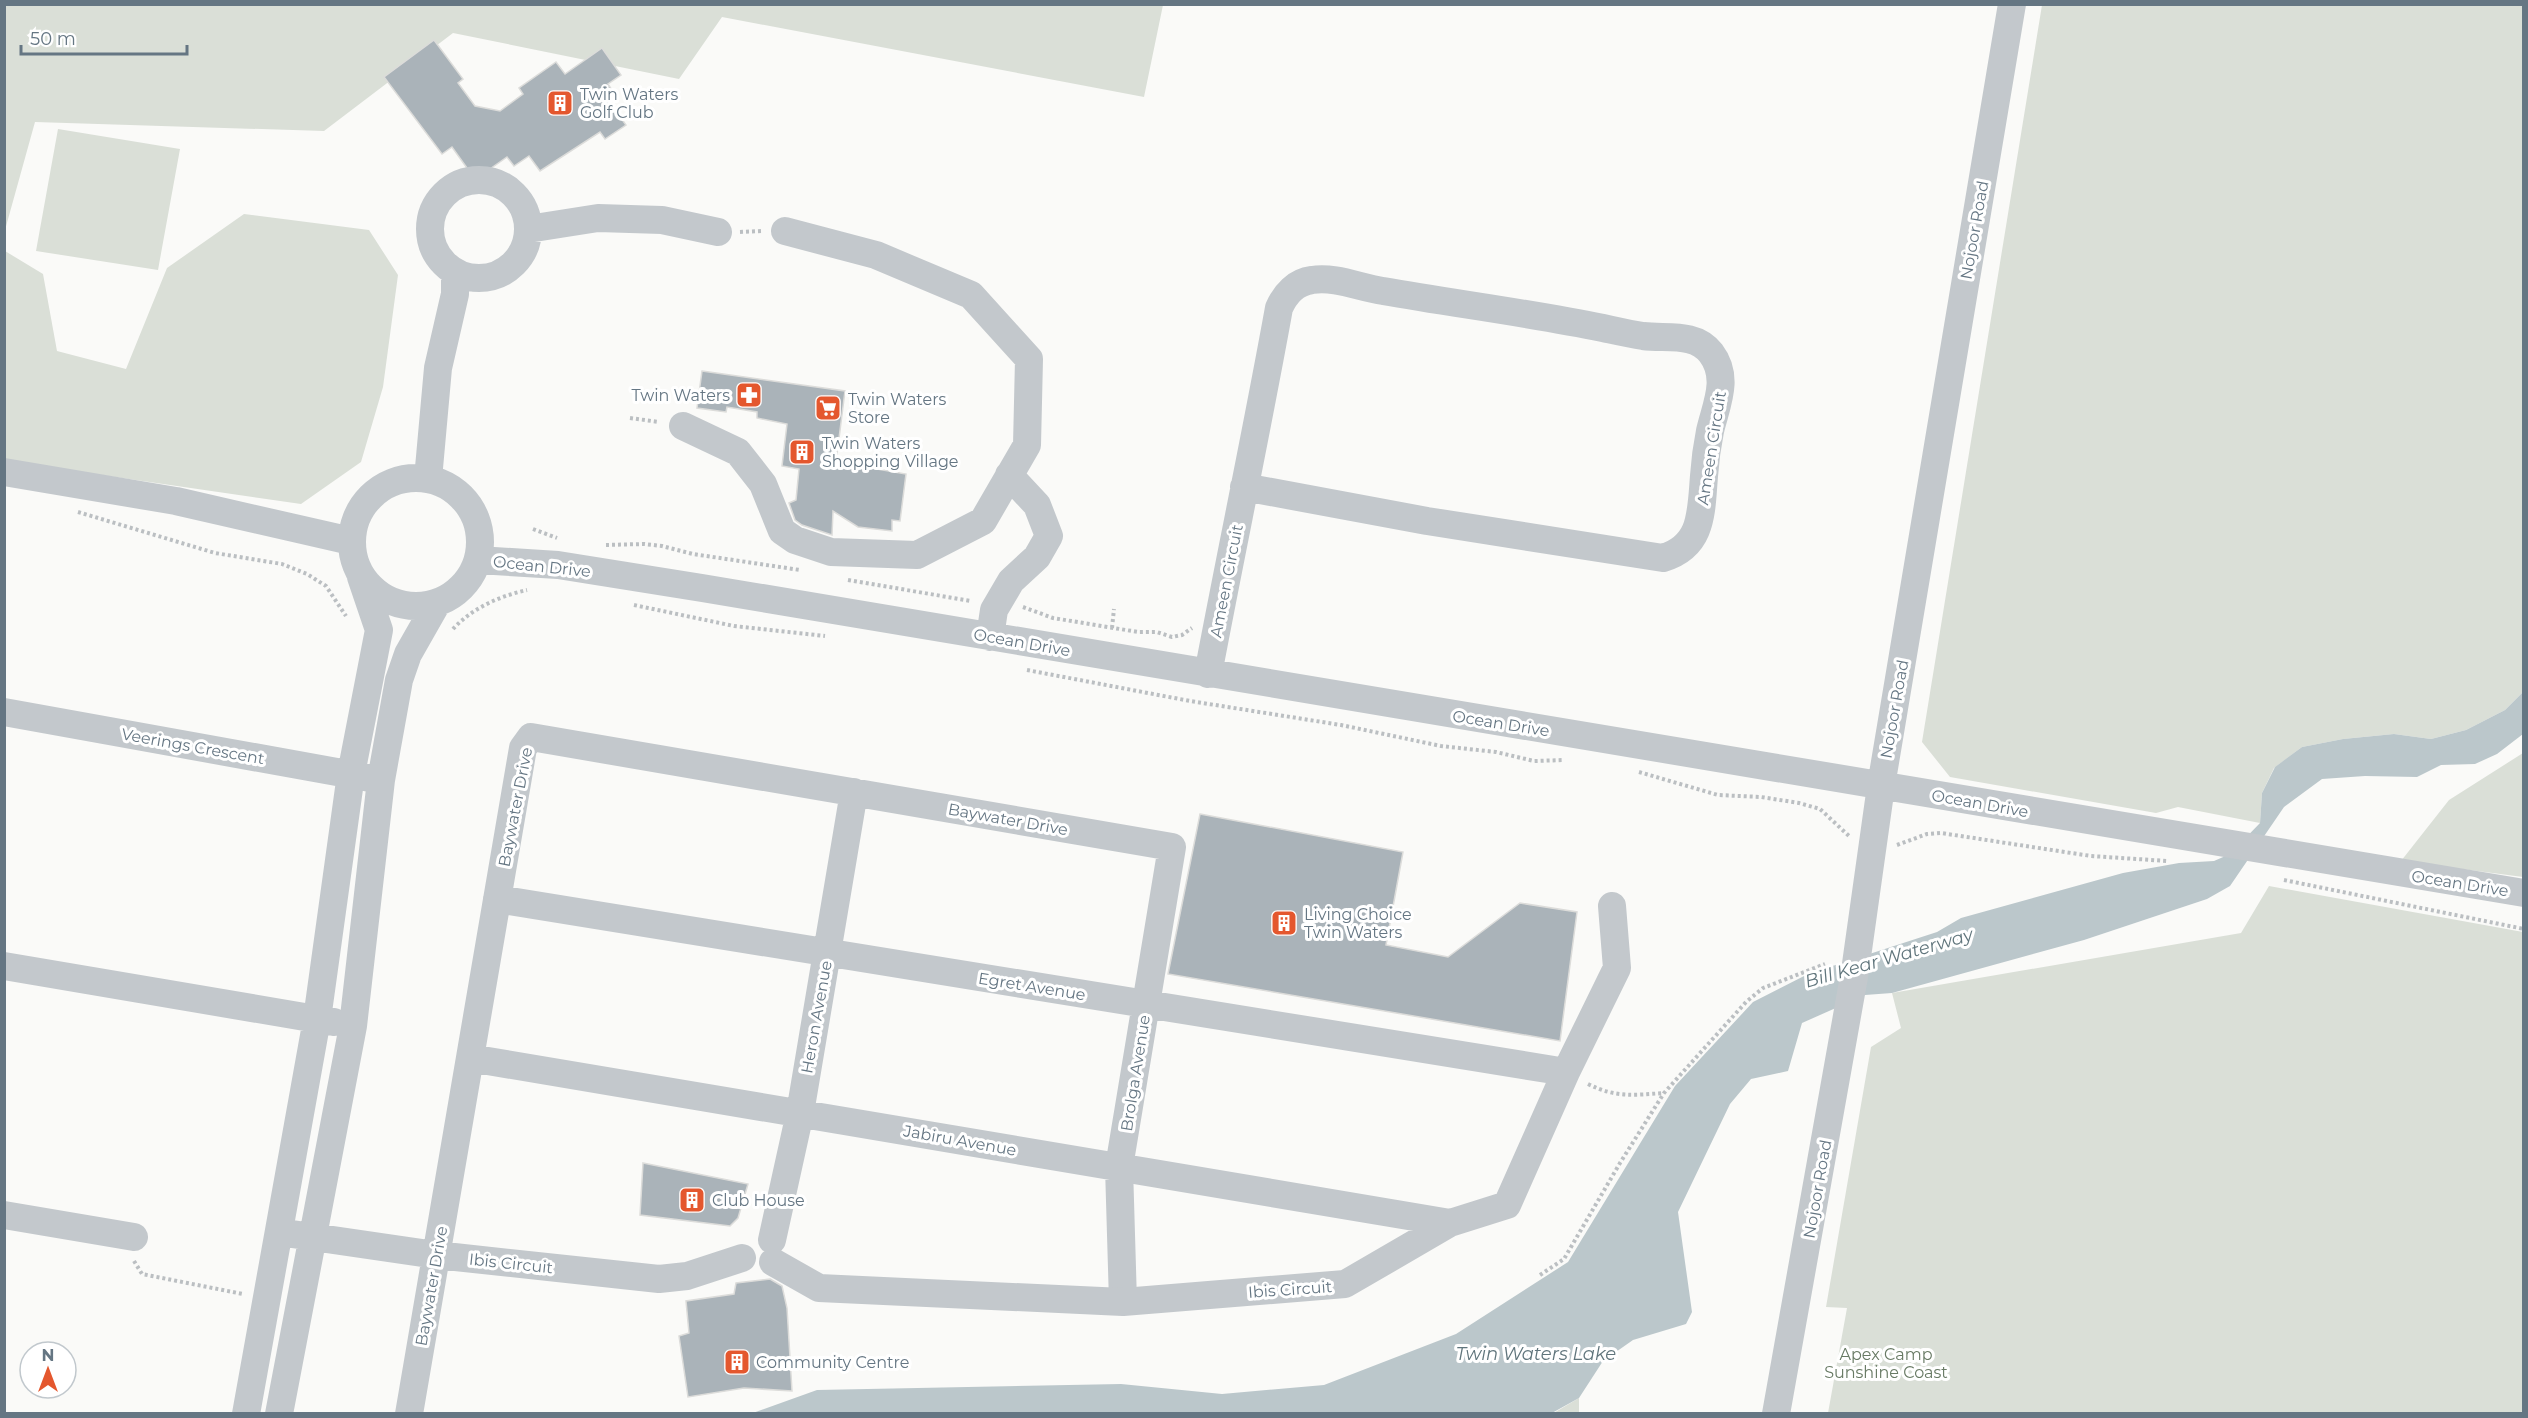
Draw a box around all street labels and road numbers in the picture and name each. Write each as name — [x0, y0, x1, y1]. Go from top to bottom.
street label: Nojoor Road — [1956, 179, 1993, 281]
street label: Ameen Circuit — [1693, 389, 1730, 506]
street label: Ameen Circuit — [1206, 522, 1247, 639]
street label: Ocean Drive — [492, 552, 592, 581]
street label: Ocean Drive — [972, 625, 1072, 660]
street label: Nojoor Road — [1876, 658, 1913, 760]
street label: Ocean Drive — [1451, 706, 1551, 741]
street label: Veerings Crescent — [120, 725, 266, 769]
street label: Baywater Drive — [495, 746, 536, 868]
street label: Ocean Drive — [1930, 786, 2030, 821]
street label: Baywater Drive — [947, 800, 1069, 839]
street label: Ocean Drive — [2410, 866, 2510, 901]
street label: Heron Avenue — [797, 959, 836, 1075]
street label: Egret Avenue — [977, 969, 1087, 1004]
street label: Brolga Avenue — [1117, 1014, 1154, 1133]
street label: Jabiru Avenue — [901, 1121, 1018, 1160]
street label: Nojoor Road — [1799, 1138, 1836, 1240]
street label: Baywater Drive — [412, 1225, 451, 1347]
street label: Ibis Circuit — [468, 1250, 554, 1277]
street label: Ibis Circuit — [1247, 1277, 1333, 1302]

